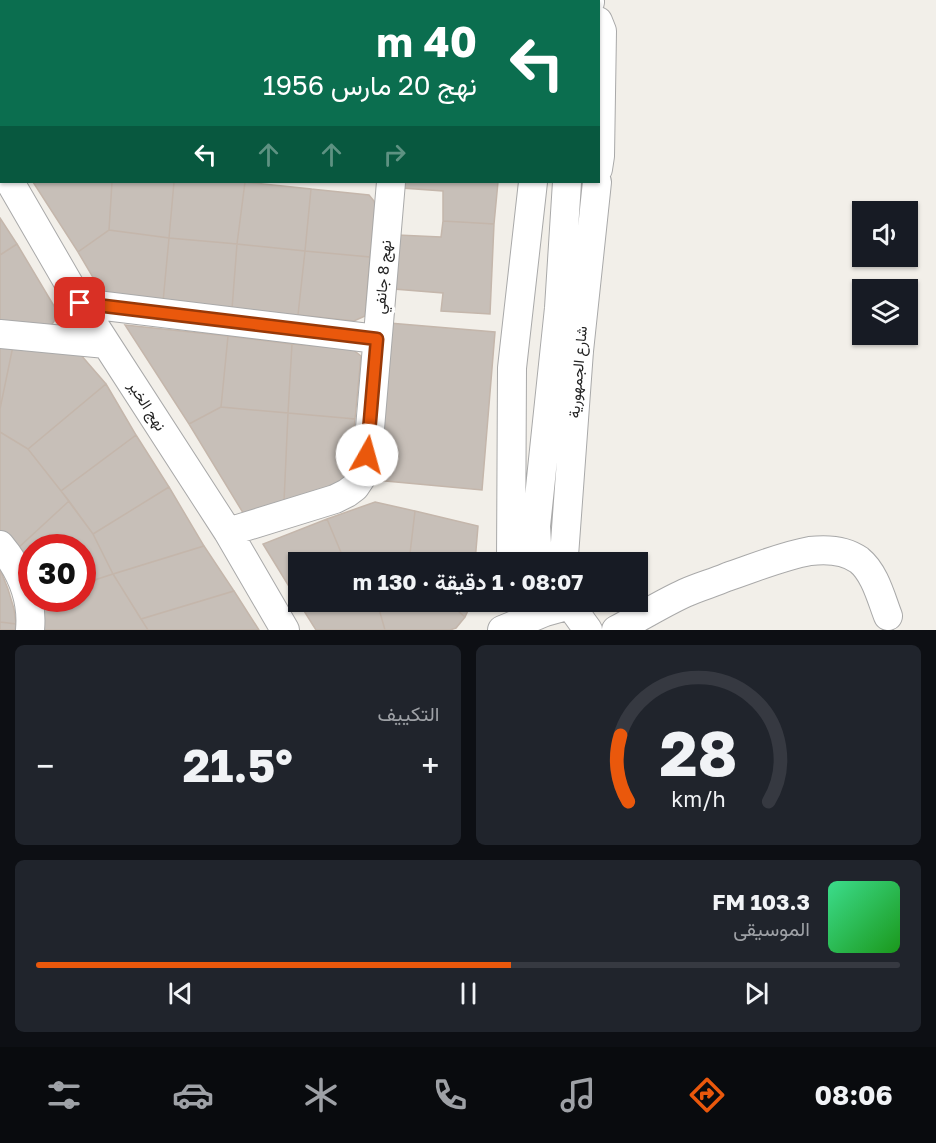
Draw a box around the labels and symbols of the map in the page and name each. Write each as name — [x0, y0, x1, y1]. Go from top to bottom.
street label: نهج 8 جانفي — [370, 239, 399, 315]
pin — [54, 277, 105, 328]
street label: شارع الجمهورية — [564, 325, 593, 419]
street label: نهج الخير — [122, 376, 171, 435]
position arrow — [335, 423, 399, 487]
speed limit sign: 30 — [18, 534, 96, 612]

